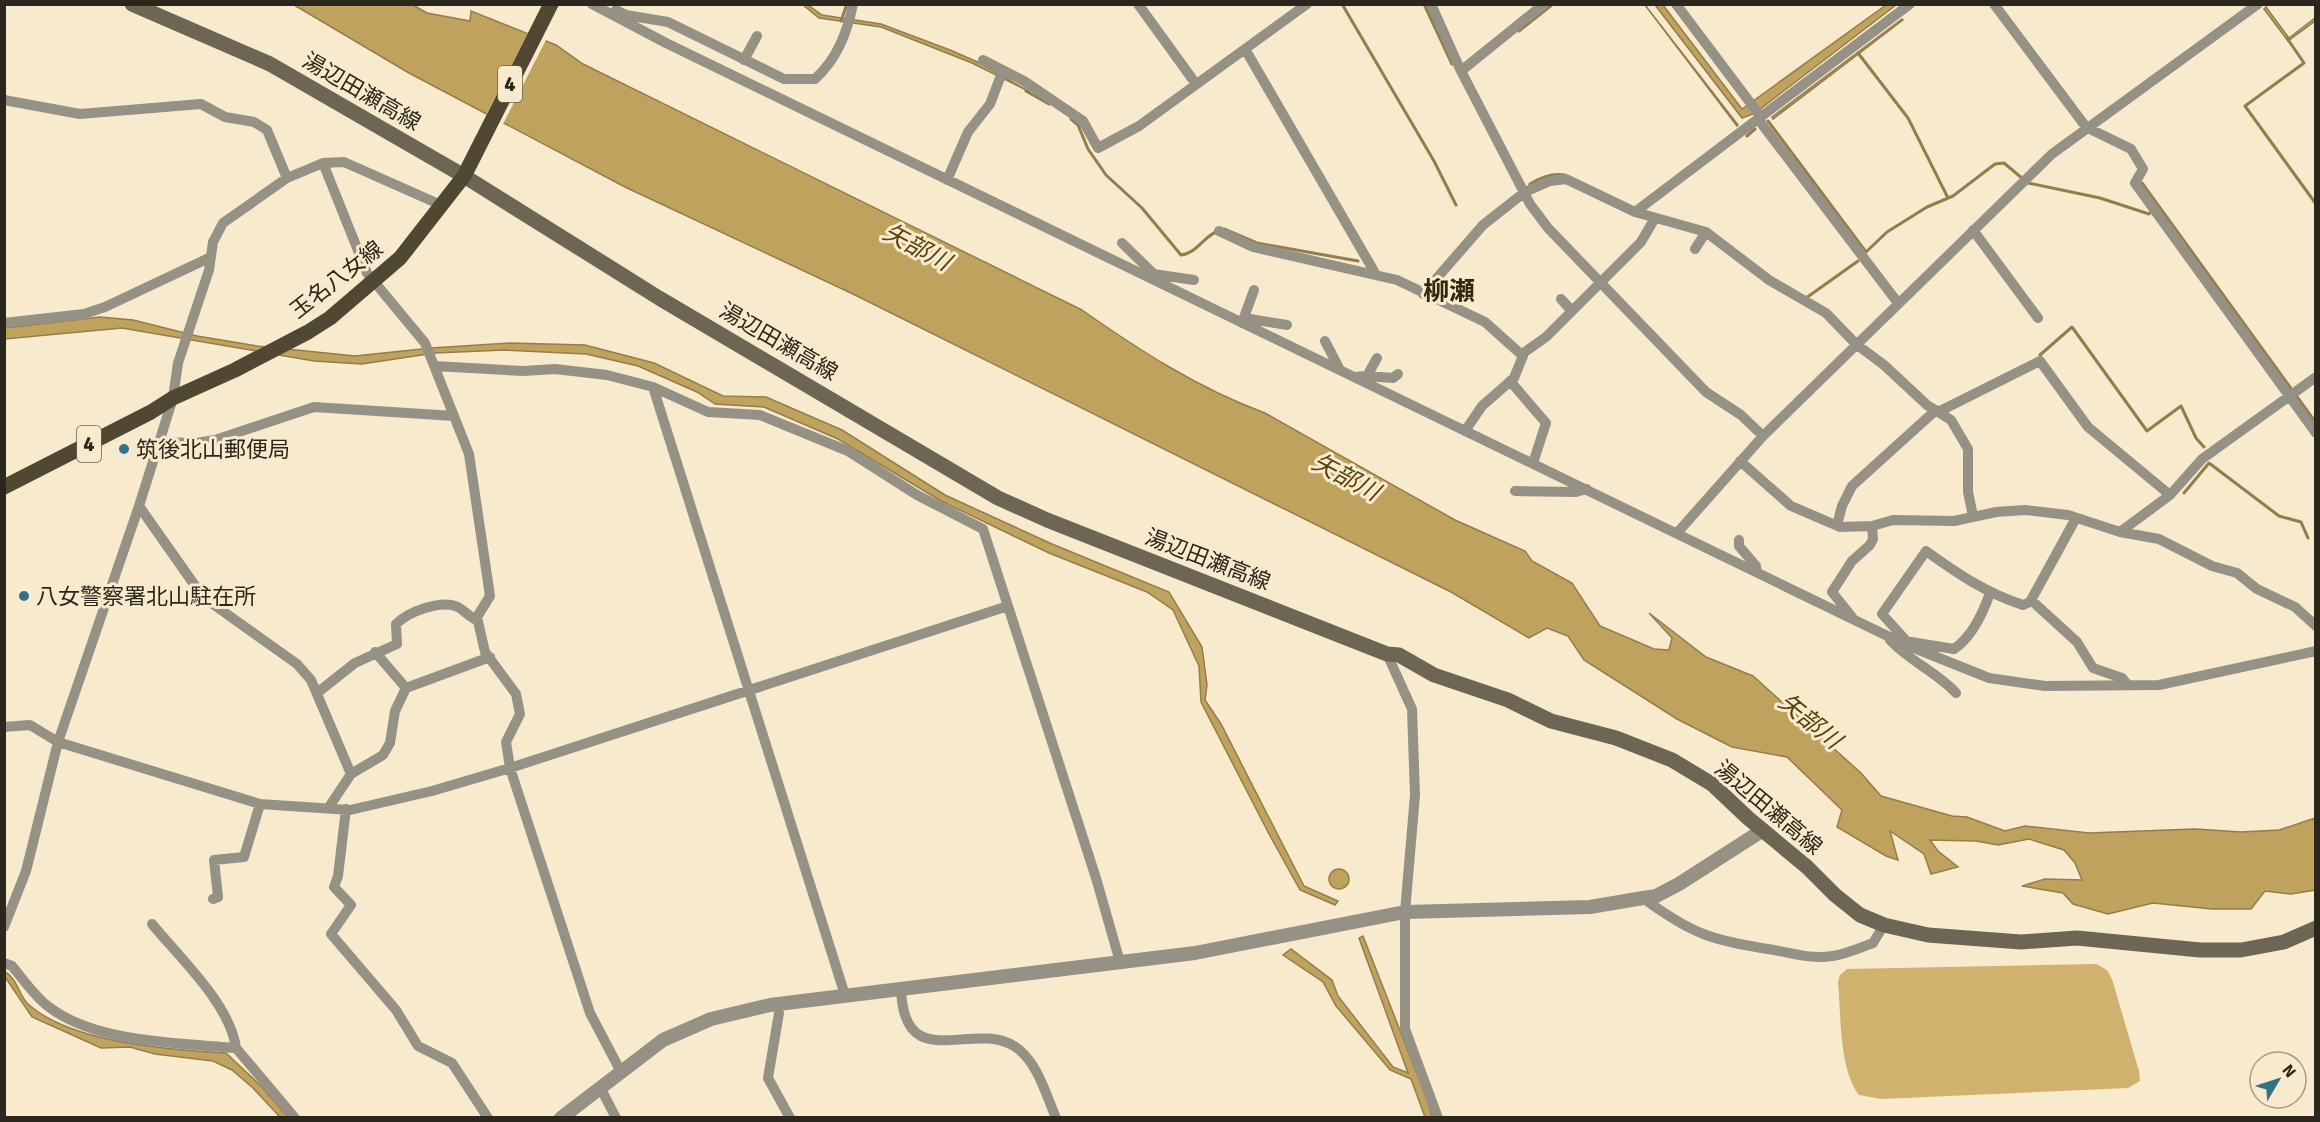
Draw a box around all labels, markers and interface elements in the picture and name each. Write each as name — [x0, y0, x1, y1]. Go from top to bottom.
street label: 湯辺田瀬高線 — [298, 47, 426, 136]
road number: 4 — [498, 66, 522, 102]
water label: 矢部川 — [878, 217, 958, 279]
street label: 玉名八女線 — [285, 235, 388, 324]
district label: 柳瀬 — [1423, 276, 1475, 308]
street label: 湯辺田瀬高線 — [715, 297, 843, 386]
road number: 4 — [77, 426, 101, 462]
place label: 筑後北山郵便局 — [136, 436, 290, 463]
marker: 筑後北山郵便局 — [117, 442, 131, 456]
water label: 矢部川 — [1307, 447, 1387, 509]
street label: 湯辺田瀬高線 — [1141, 523, 1274, 596]
place label: 八女警察署北山駐在所 — [36, 583, 256, 610]
marker: 八女警察署北山駐在所 — [17, 589, 31, 603]
water label: 矢部川 — [1773, 687, 1850, 757]
street label: 湯辺田瀬高線 — [1709, 755, 1828, 860]
north arrow — [2248, 1050, 2308, 1110]
text: N — [2278, 1061, 2300, 1082]

